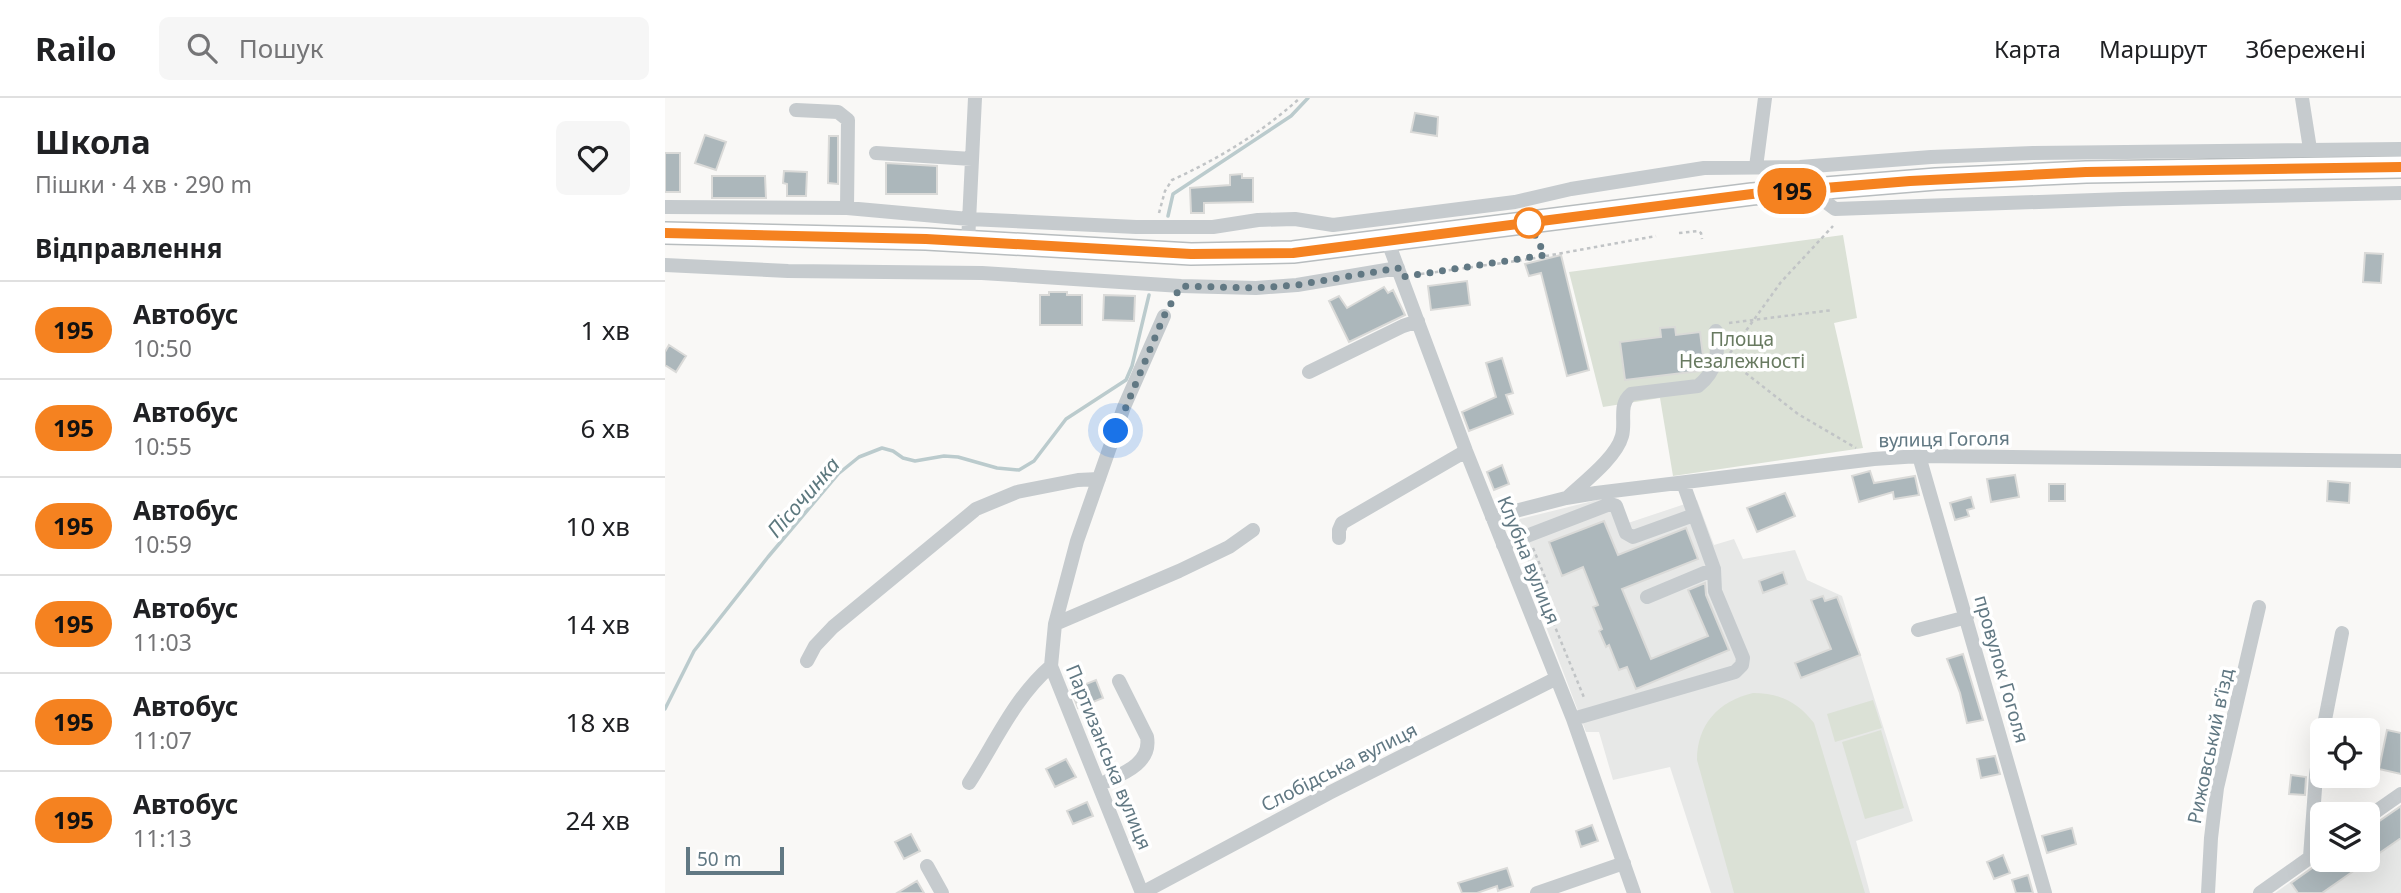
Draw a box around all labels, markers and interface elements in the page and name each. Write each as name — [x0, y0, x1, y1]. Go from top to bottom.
search box — [159, 17, 649, 80]
text: Railo — [35, 26, 117, 71]
icon: search — [183, 29, 221, 67]
text: Пошук — [239, 30, 324, 66]
text: Карта — [1994, 32, 2061, 65]
text: Маршрут — [2099, 32, 2207, 65]
text: Збережені — [2245, 32, 2366, 65]
text: Школа — [35, 119, 151, 164]
button: heart — [556, 121, 630, 195]
text: Пішки · 4 хв · 290 m — [35, 168, 252, 200]
line badge: 195 — [1752, 168, 1832, 214]
text: 195 — [1771, 174, 1813, 207]
unlabelled marker — [1514, 208, 1544, 238]
text: Відправлення — [35, 230, 222, 266]
text: Автобус — [133, 296, 238, 332]
text: 1 хв — [580, 312, 630, 348]
text: 195 — [53, 313, 94, 346]
park label: Площа Незалежності — [1679, 326, 1805, 374]
text: 10:50 — [133, 332, 192, 364]
text: Автобус — [133, 394, 238, 430]
text: 6 хв — [580, 410, 630, 446]
text: 195 — [53, 411, 94, 444]
your location — [1098, 413, 1133, 448]
street label: вулиця Гоголя — [1878, 425, 2010, 453]
text: 10:55 — [133, 430, 192, 462]
water label: Пісочинка — [760, 451, 846, 543]
text: Автобус — [133, 492, 238, 528]
street label: Клубна вулиця — [1491, 492, 1567, 628]
text: 10 хв — [566, 508, 630, 544]
text: 195 — [53, 509, 94, 542]
text: 10:59 — [133, 528, 192, 560]
text: Автобус — [133, 590, 238, 626]
street label: провулок Гоголя — [1968, 592, 2036, 746]
text: 14 хв — [566, 606, 630, 642]
text: 195 — [53, 607, 94, 640]
text: 11:03 — [133, 626, 192, 658]
street label: Партизанська вулиця — [1060, 660, 1158, 854]
street label: Рижовський в’їзд — [2181, 666, 2239, 826]
text: Автобус — [133, 688, 238, 724]
text: 18 хв — [566, 704, 630, 740]
text: 195 — [53, 705, 94, 738]
street label: Слобідська вулиця — [1256, 716, 1422, 818]
map controls — [2310, 718, 2380, 872]
button: locate — [2310, 718, 2380, 788]
text: 11:07 — [133, 724, 192, 756]
text: Автобус — [133, 786, 238, 822]
text: 24 хв — [566, 802, 630, 838]
button: layers — [2310, 802, 2380, 872]
text: 195 — [53, 803, 94, 836]
text: 11:13 — [133, 822, 192, 854]
scale bar — [686, 844, 784, 876]
text: 50 m — [697, 846, 741, 872]

